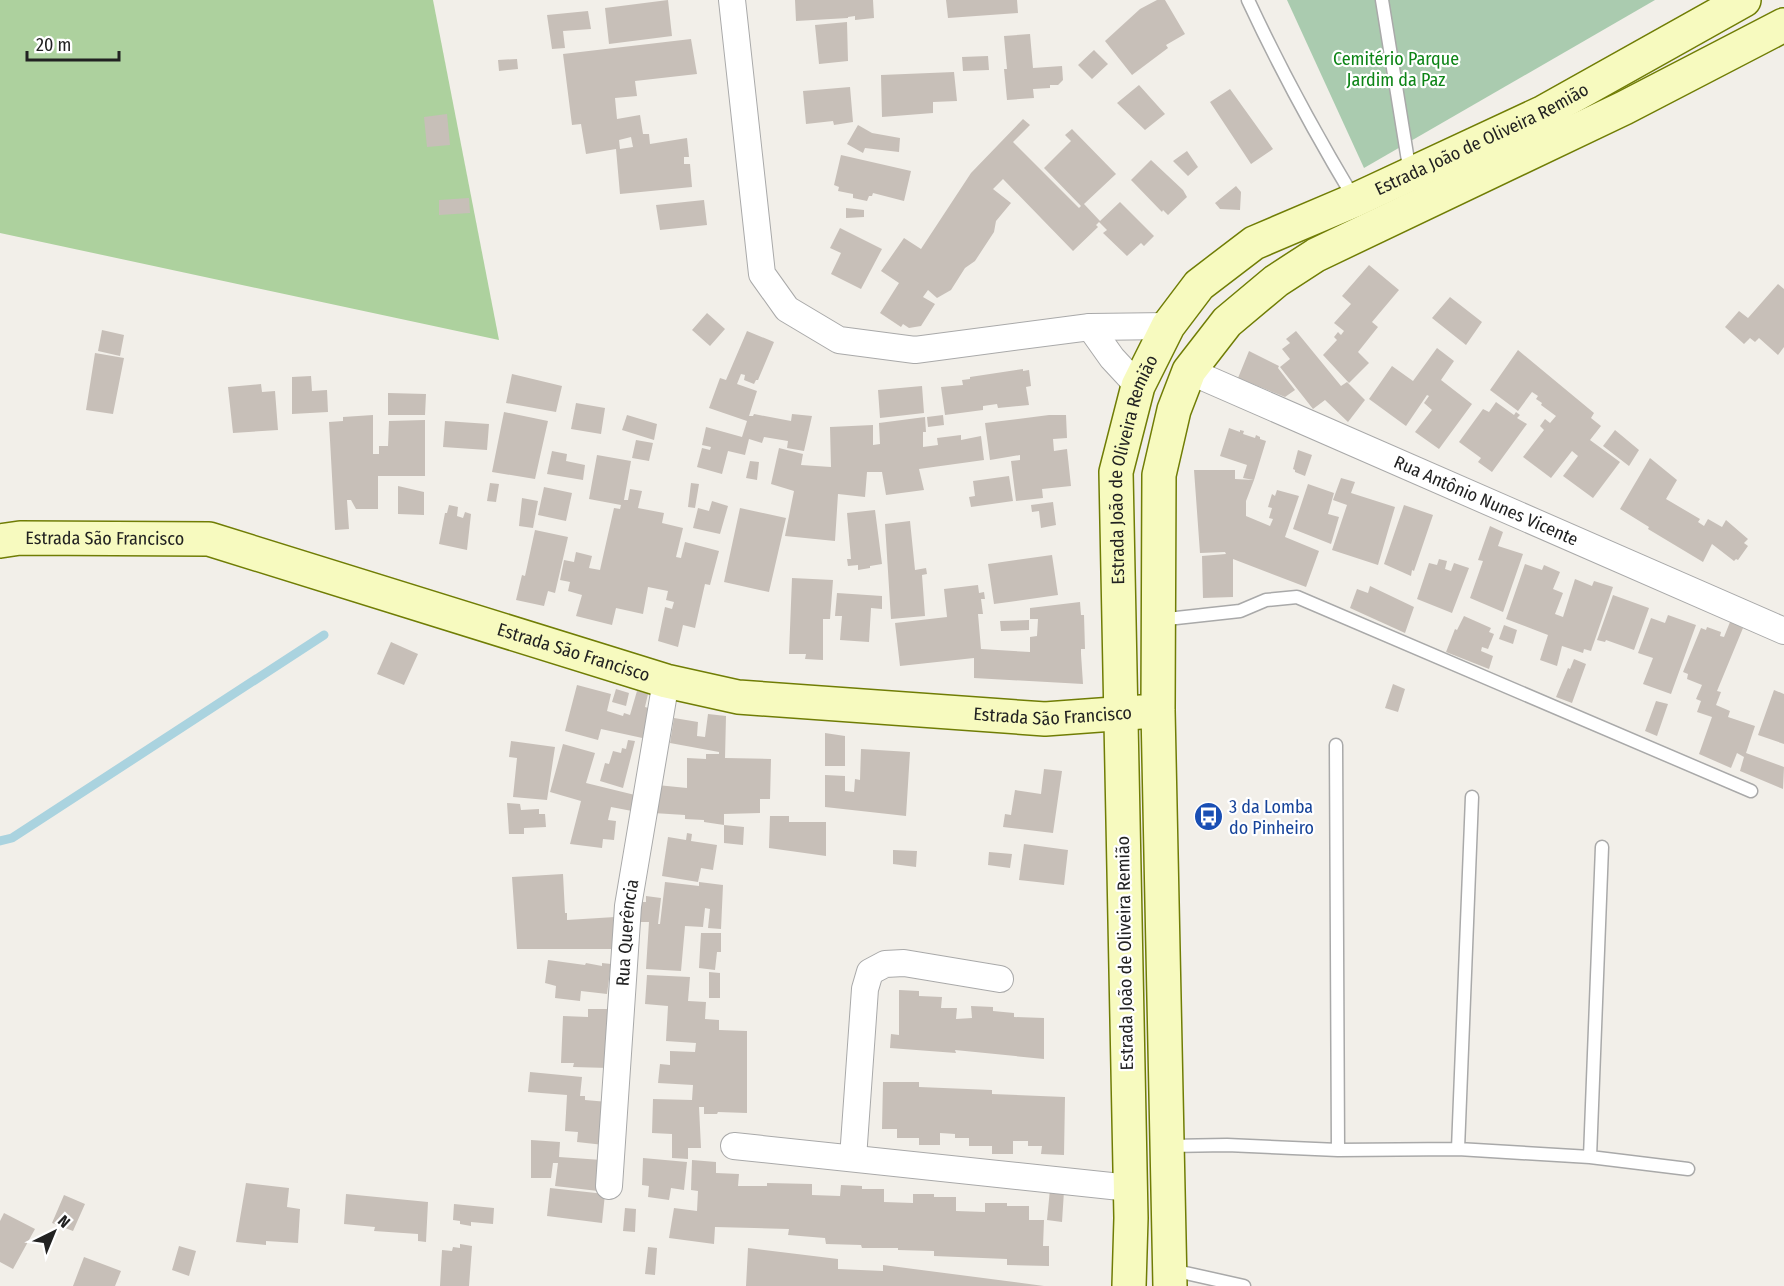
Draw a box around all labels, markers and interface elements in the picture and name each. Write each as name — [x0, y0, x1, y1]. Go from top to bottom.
scale bar — [27, 24, 118, 62]
text: 20 m — [36, 34, 71, 56]
park label: Cemitério Parque Jardim da Paz — [1333, 48, 1459, 91]
street label: Estrada João de Oliveira Remião — [1371, 78, 1593, 200]
street label: Estrada João de Oliveira Remião — [1105, 351, 1163, 585]
street label: Rua Antônio Nunes Vicente — [1390, 451, 1581, 551]
street label: Estrada São Francisco — [25, 527, 184, 550]
street label: Estrada São Francisco — [494, 618, 653, 686]
street label: Estrada São Francisco — [973, 702, 1133, 730]
place label: 3 da Lomba do Pinheiro — [1229, 796, 1314, 839]
bus stop icon: 3 da Lomba do Pinheiro — [1192, 801, 1224, 833]
street label: Estrada João de Oliveira Remião — [1112, 836, 1138, 1070]
street label: Rua Querência — [612, 877, 643, 987]
north arrow — [24, 1202, 84, 1262]
text: N — [54, 1211, 74, 1232]

